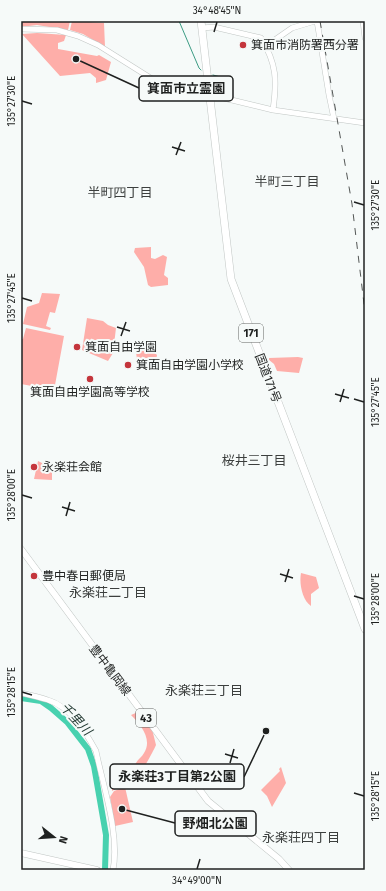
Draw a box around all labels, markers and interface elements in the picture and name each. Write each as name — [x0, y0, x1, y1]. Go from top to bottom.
text: 34°48'45"N — [193, 5, 241, 17]
place label: 箕面市消防署西分署 — [251, 38, 359, 52]
marker: 箕面市消防署西分署 — [238, 40, 248, 50]
text: 135°27'30"E — [6, 76, 18, 126]
callout: 箕面市立霊園 — [139, 76, 233, 101]
text: 箕面市立霊園 — [147, 81, 225, 96]
district label: 半町三丁目 — [254, 174, 320, 189]
text: 135°27'30"E — [370, 180, 382, 230]
district label: 半町四丁目 — [87, 185, 153, 200]
text: 135°27'45"E — [6, 273, 18, 323]
road number: 171 — [239, 324, 263, 342]
place label: 箕面自由学園 — [85, 340, 157, 354]
marker: 箕面自由学園 — [72, 342, 82, 352]
street label: 国道171号 — [252, 351, 284, 405]
place label: 箕面自由学園小学校 — [136, 358, 244, 372]
marker: 箕面自由学園小学校 — [123, 360, 133, 370]
marker: 箕面自由学園高等学校 — [85, 374, 95, 384]
text: 135°27'45"E — [370, 377, 382, 427]
place label: 箕面自由学園高等学校 — [30, 385, 150, 399]
district label: 桜井三丁目 — [221, 453, 287, 468]
place label: 永楽荘会館 — [42, 460, 102, 474]
marker: 永楽荘会館 — [29, 462, 39, 472]
text: 135°28'00"E — [6, 469, 18, 521]
place label: 豊中春日郵便局 — [42, 569, 126, 583]
marker: 豊中春日郵便局 — [29, 571, 39, 581]
text: 135°28'00"E — [370, 573, 382, 625]
district label: 永楽荘二丁目 — [69, 585, 147, 600]
street label: 豊中亀岡線 — [86, 642, 134, 698]
text: 135°28'15"E — [6, 667, 18, 717]
district label: 永楽荘三丁目 — [165, 683, 243, 698]
water label: 千里川 — [57, 700, 96, 740]
road number: 43 — [136, 709, 156, 727]
callout: 永楽荘3丁目第2公園 — [110, 764, 244, 789]
text: 永楽荘3丁目第2公園 — [118, 769, 236, 784]
text: 135°28'15"E — [370, 771, 382, 821]
callout: 野畑北公園 — [175, 811, 256, 836]
text: 野畑北公園 — [182, 816, 248, 831]
north arrow — [34, 817, 74, 857]
district label: 永楽荘四丁目 — [262, 830, 340, 845]
text: N — [56, 834, 70, 845]
text: 34°49'00"N — [172, 875, 222, 887]

